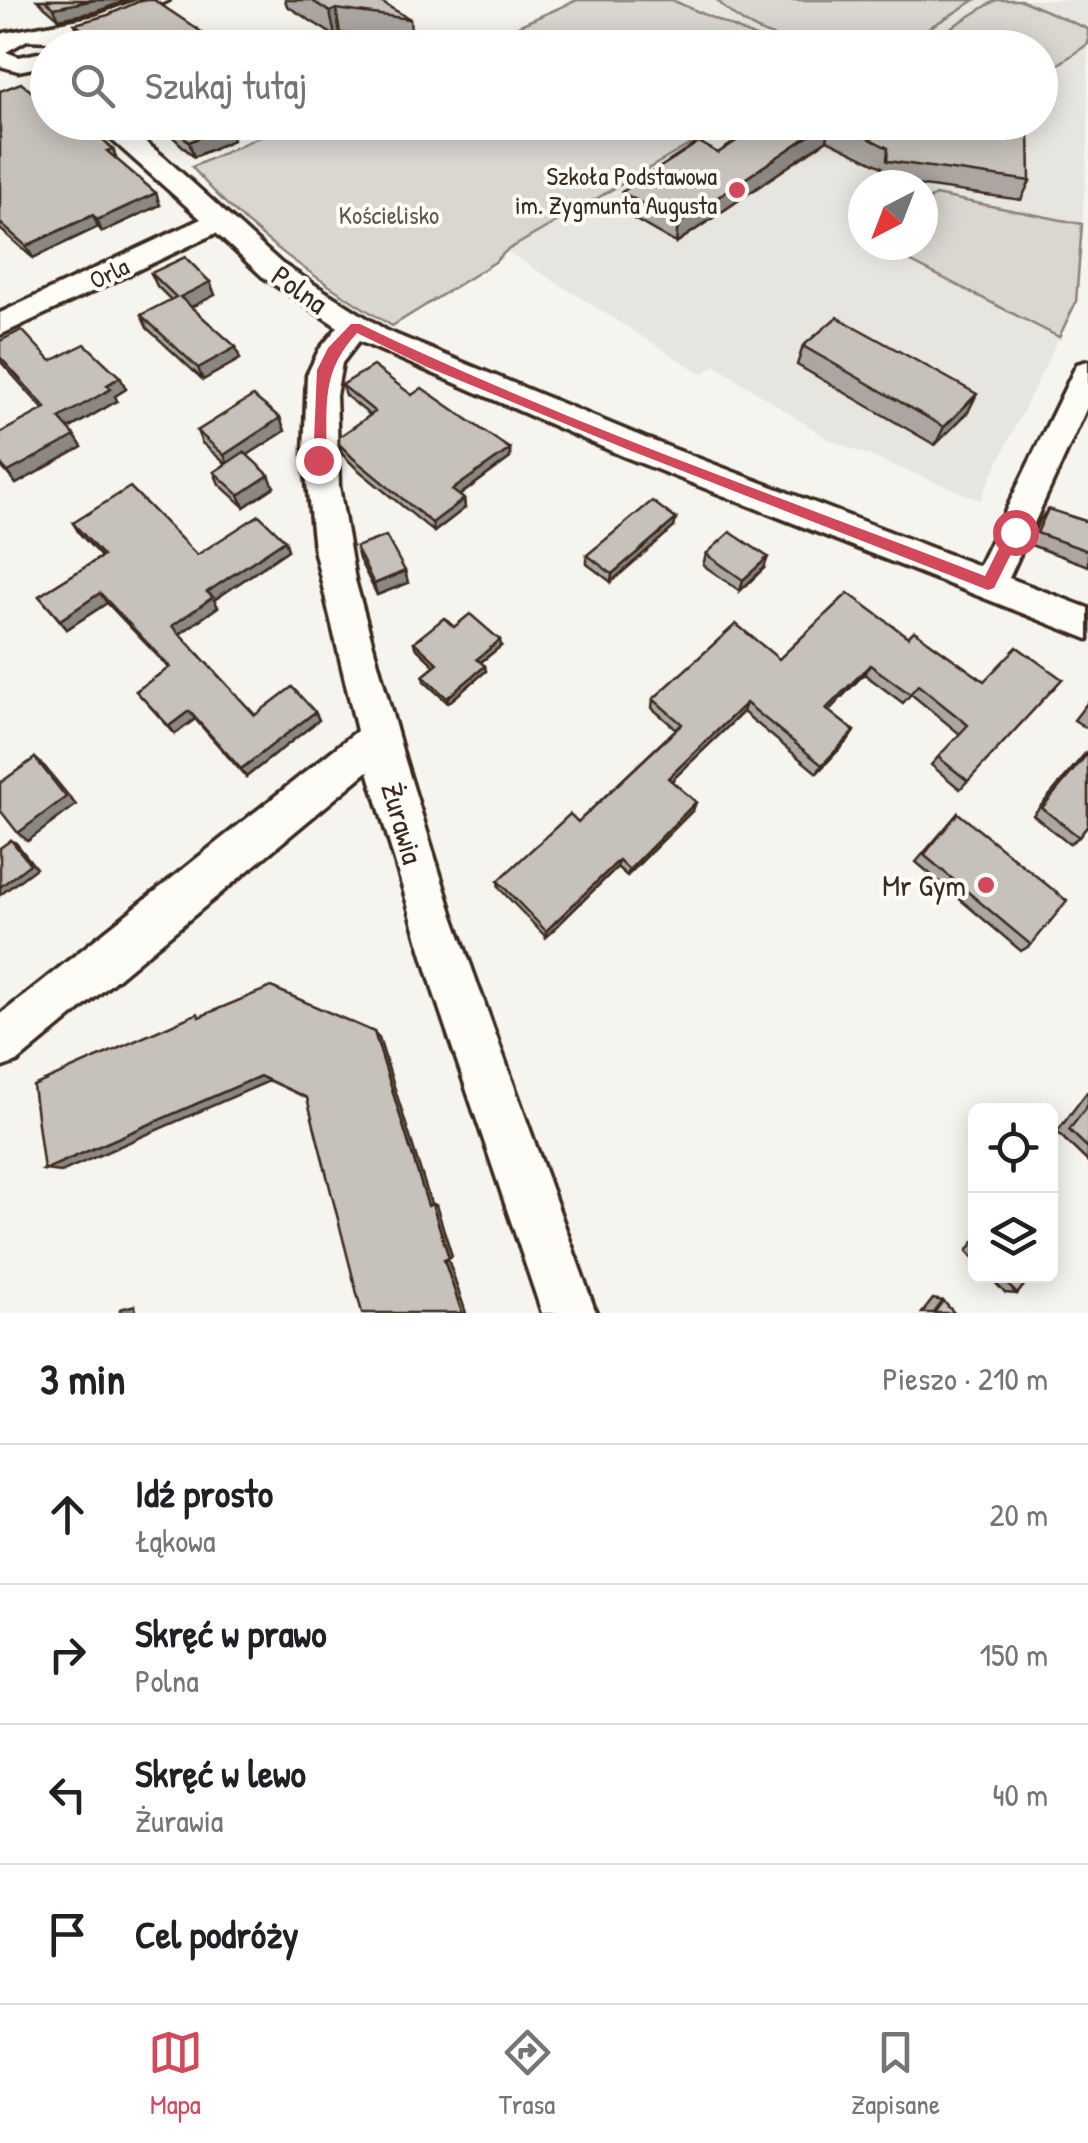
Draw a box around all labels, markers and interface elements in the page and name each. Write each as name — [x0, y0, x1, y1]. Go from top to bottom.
search box — [30, 30, 1058, 140]
icon: search — [65, 58, 120, 113]
text: Szukaj tutaj — [145, 59, 307, 111]
place label: Szkoła Podstawowa im. Zygmunta Augusta — [515, 159, 717, 222]
north arrow — [848, 170, 938, 260]
marker: Szkoła Podstawowa im. Zygmunta Augusta — [726, 179, 748, 201]
park label: Kościelisko — [339, 198, 439, 232]
street label: Orla — [84, 249, 135, 297]
street label: Polna — [264, 255, 336, 323]
route end — [296, 438, 342, 484]
route start — [993, 510, 1039, 556]
street label: Żurawia — [372, 778, 434, 869]
place label: Mr Gym — [882, 865, 966, 905]
marker: Mr Gym — [975, 874, 997, 896]
map controls — [968, 1103, 1058, 1283]
button: locate — [968, 1103, 1058, 1193]
button: layers — [968, 1193, 1058, 1283]
text: 3 min — [40, 1350, 125, 1407]
text: Pieszo · 210 m — [883, 1357, 1048, 1400]
text: Idź prosto — [135, 1467, 273, 1519]
icon: ahead — [40, 1487, 95, 1542]
text: 20 m — [990, 1493, 1048, 1536]
text: Łąkowa — [135, 1519, 215, 1562]
text: Skręć w prawo — [135, 1607, 326, 1659]
icon: right — [40, 1627, 95, 1682]
text: 150 m — [979, 1633, 1048, 1676]
text: Polna — [135, 1659, 199, 1702]
text: Skręć w lewo — [135, 1747, 306, 1799]
icon: left — [40, 1767, 95, 1822]
text: 40 m — [993, 1773, 1048, 1816]
text: Żurawia — [135, 1799, 223, 1842]
icon: arrive — [40, 1907, 95, 1962]
text: Cel podróży — [135, 1908, 298, 1960]
tab: Mapa — [148, 2025, 203, 2123]
tab: Trasa — [499, 2025, 555, 2123]
tab: Zapisane — [851, 2025, 940, 2123]

